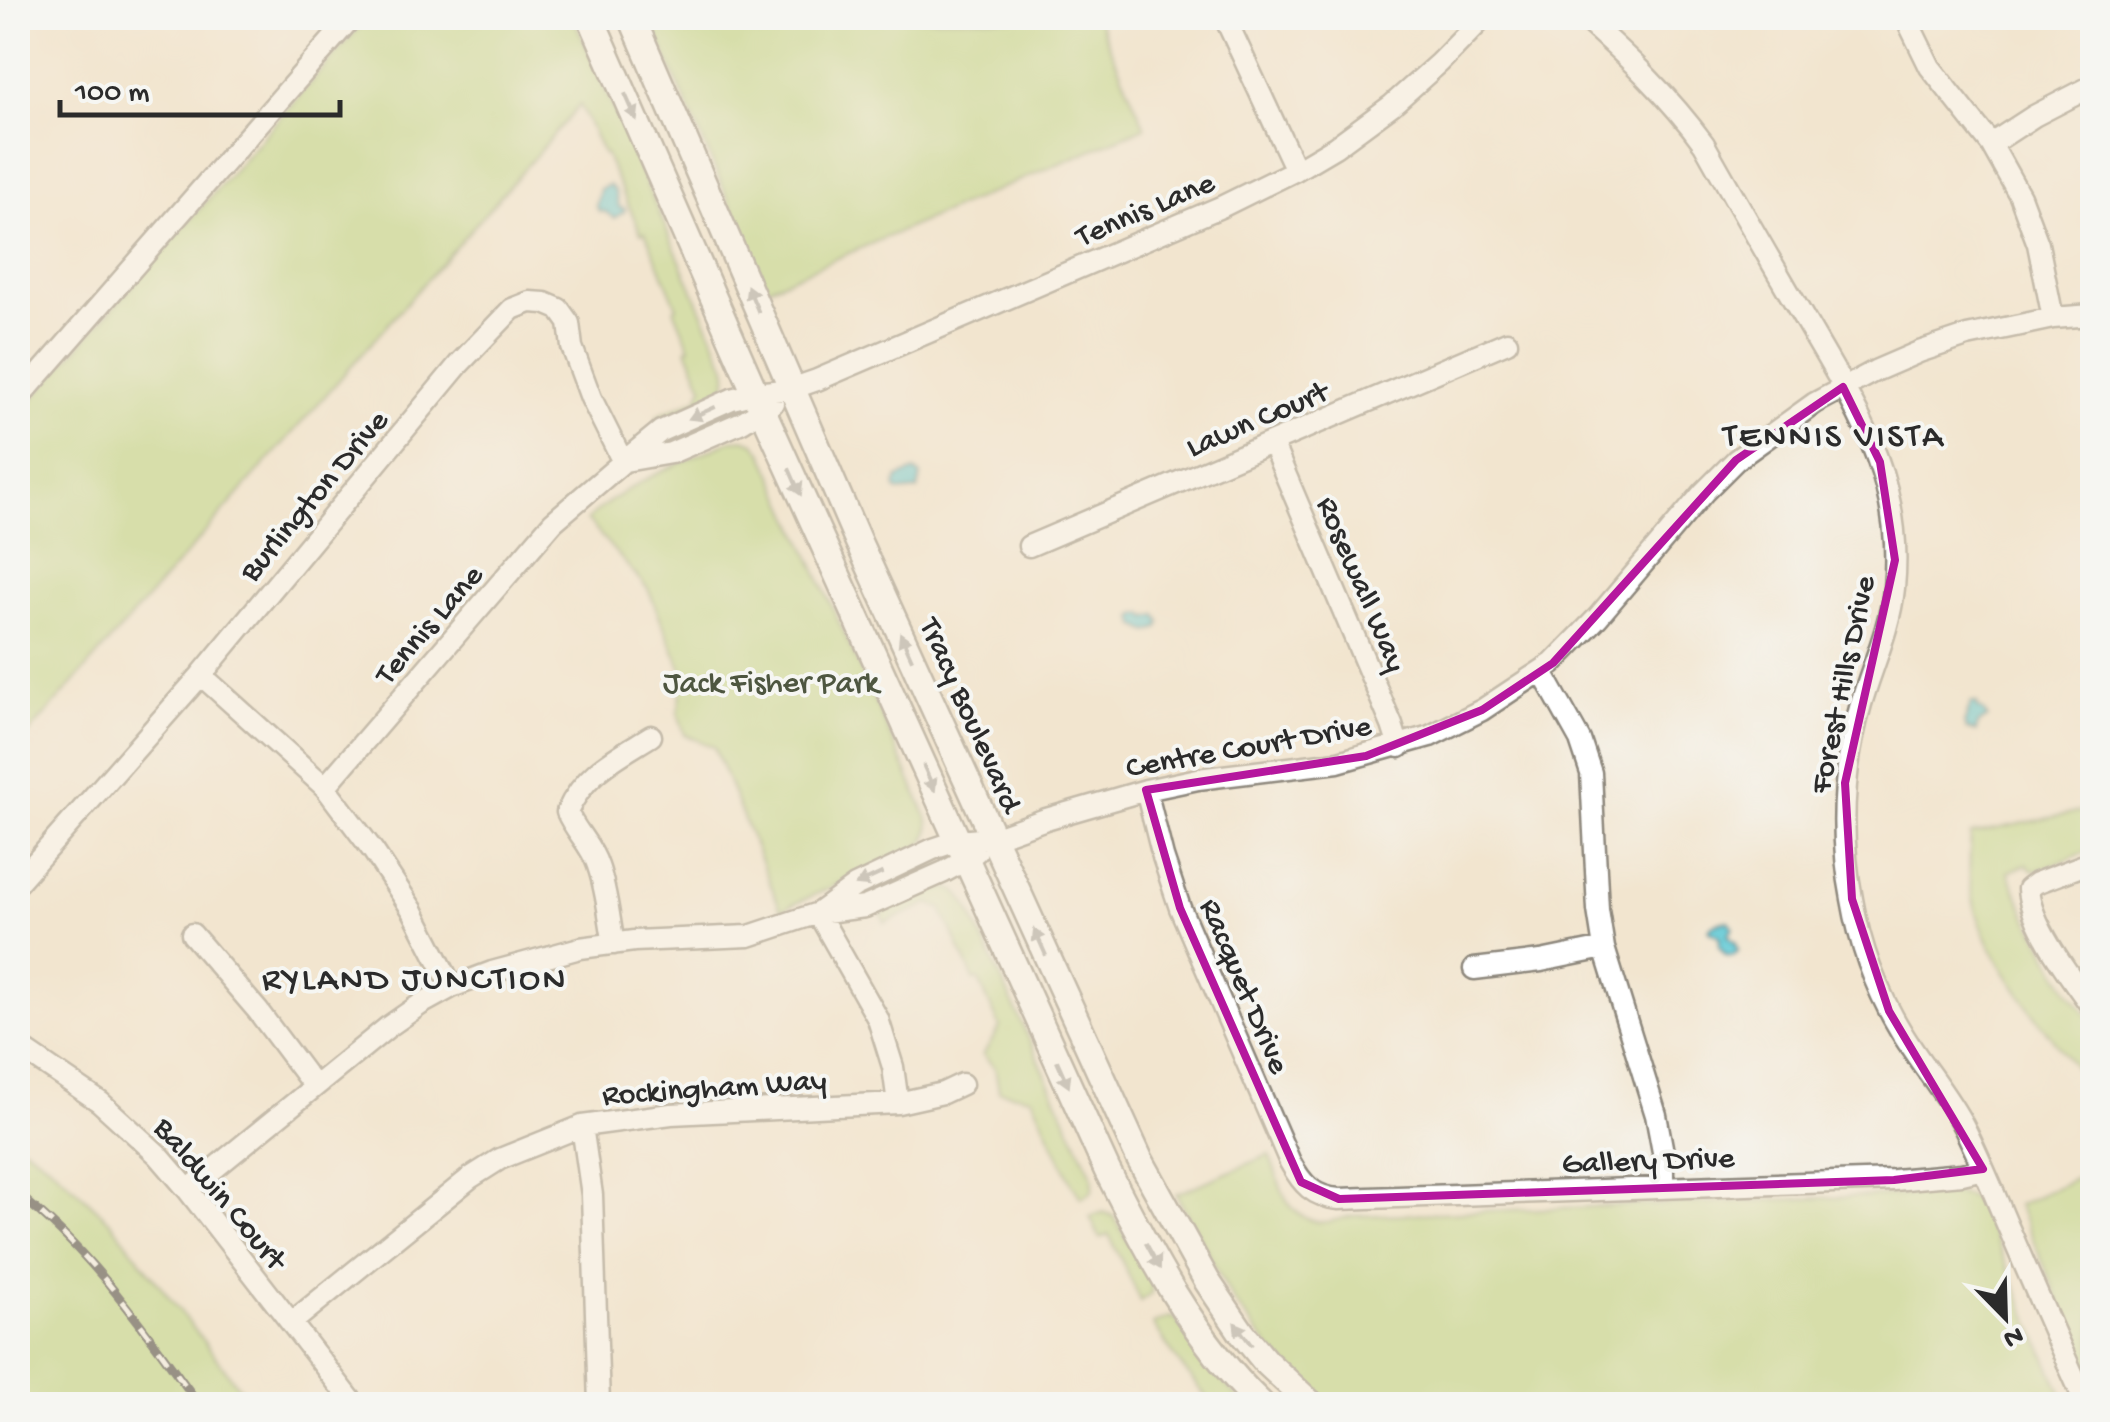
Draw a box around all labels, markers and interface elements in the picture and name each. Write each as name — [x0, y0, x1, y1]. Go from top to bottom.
scale bar — [60, 55, 340, 117]
text: 100 m — [74, 77, 150, 112]
one-way arrow — [623, 92, 639, 122]
street label: Tennis Lane — [1069, 165, 1221, 259]
one-way arrow — [745, 284, 761, 314]
street label: Lawn Court — [1181, 374, 1337, 468]
street label: Burlington Drive — [232, 403, 399, 592]
one-way arrow — [687, 405, 717, 421]
district label: TENNIS VISTA — [1721, 418, 1945, 459]
one-way arrow — [787, 468, 804, 497]
street label: Rosewall Way — [1305, 492, 1413, 679]
street label: Tennis Lane — [367, 558, 494, 696]
street label: Forest Hills Drive — [1803, 572, 1887, 798]
street label: Tracy Boulevard — [908, 611, 1029, 821]
one-way arrow — [898, 631, 914, 661]
park label: Jack Fisher Park — [663, 666, 882, 704]
street label: Centre Court Drive — [1123, 709, 1375, 789]
one-way arrow — [920, 764, 937, 793]
one-way arrow — [855, 871, 884, 888]
street label: Racquet Drive — [1188, 894, 1297, 1081]
one-way arrow — [1032, 927, 1048, 957]
district label: RYLAND JUNCTION — [262, 961, 568, 1002]
one-way arrow — [1055, 1059, 1071, 1089]
street label: Rockingham Way — [601, 1063, 828, 1117]
street label: Baldwin Court — [143, 1110, 295, 1282]
street label: Gallery Drive — [1561, 1141, 1736, 1185]
one-way arrow — [1144, 1242, 1161, 1271]
north arrow — [1955, 1267, 2055, 1367]
text: N — [1998, 1317, 2028, 1355]
one-way arrow — [1234, 1321, 1254, 1347]

